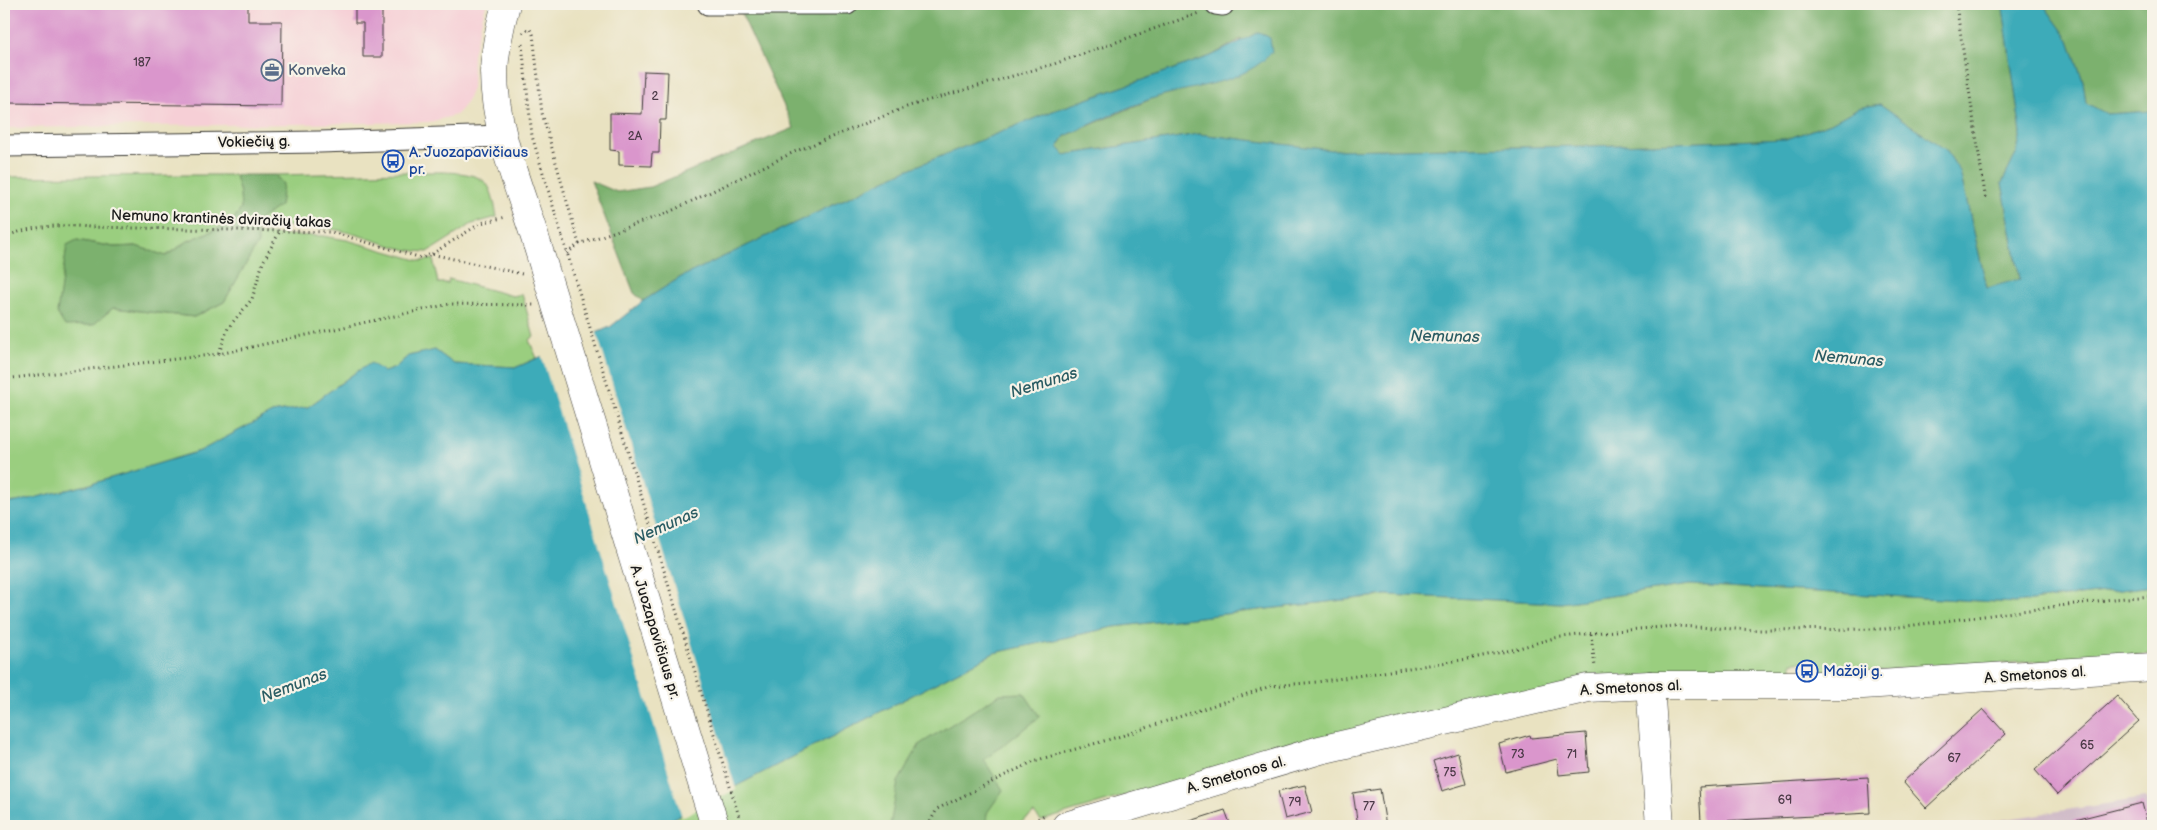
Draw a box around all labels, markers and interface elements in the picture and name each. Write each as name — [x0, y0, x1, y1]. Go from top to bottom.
house number: 187 — [133, 55, 151, 70]
office icon: Konveka — [260, 58, 284, 82]
place label: Konveka — [288, 61, 346, 80]
house number: 2 — [651, 89, 659, 104]
house number: 2A — [628, 129, 643, 144]
street label: Vokiečių g. — [218, 132, 290, 152]
place label: A. Juozapavičiaus pr. — [409, 143, 529, 179]
bus stop icon: A. Juozapavičiaus pr. — [381, 149, 405, 173]
street label: Nemuno krantinės dviračių takas — [111, 206, 332, 232]
water label: Nemunas — [1410, 327, 1480, 347]
water label: Nemunas — [1814, 347, 1884, 371]
water label: Nemunas — [1008, 364, 1080, 402]
water label: Nemunas — [630, 503, 702, 549]
street label: A. Juozapavičiaus pr. — [626, 563, 684, 701]
bus stop icon: Mažoji g. — [1795, 659, 1819, 683]
place label: Mažoji g. — [1823, 662, 1883, 681]
street label: A. Smetonos al. — [1983, 662, 2087, 688]
water label: Nemunas — [258, 665, 330, 707]
street label: A. Smetonos al. — [1580, 676, 1683, 700]
house number: 65 — [2080, 738, 2094, 753]
house number: 73 — [1511, 747, 1525, 762]
house number: 71 — [1567, 747, 1577, 762]
house number: 67 — [1947, 751, 1961, 766]
street label: A. Smetonos al. — [1184, 752, 1288, 798]
house number: 75 — [1444, 765, 1457, 780]
house number: 69 — [1778, 793, 1792, 808]
house number: 79 — [1289, 795, 1301, 810]
house number: 77 — [1363, 799, 1375, 814]

